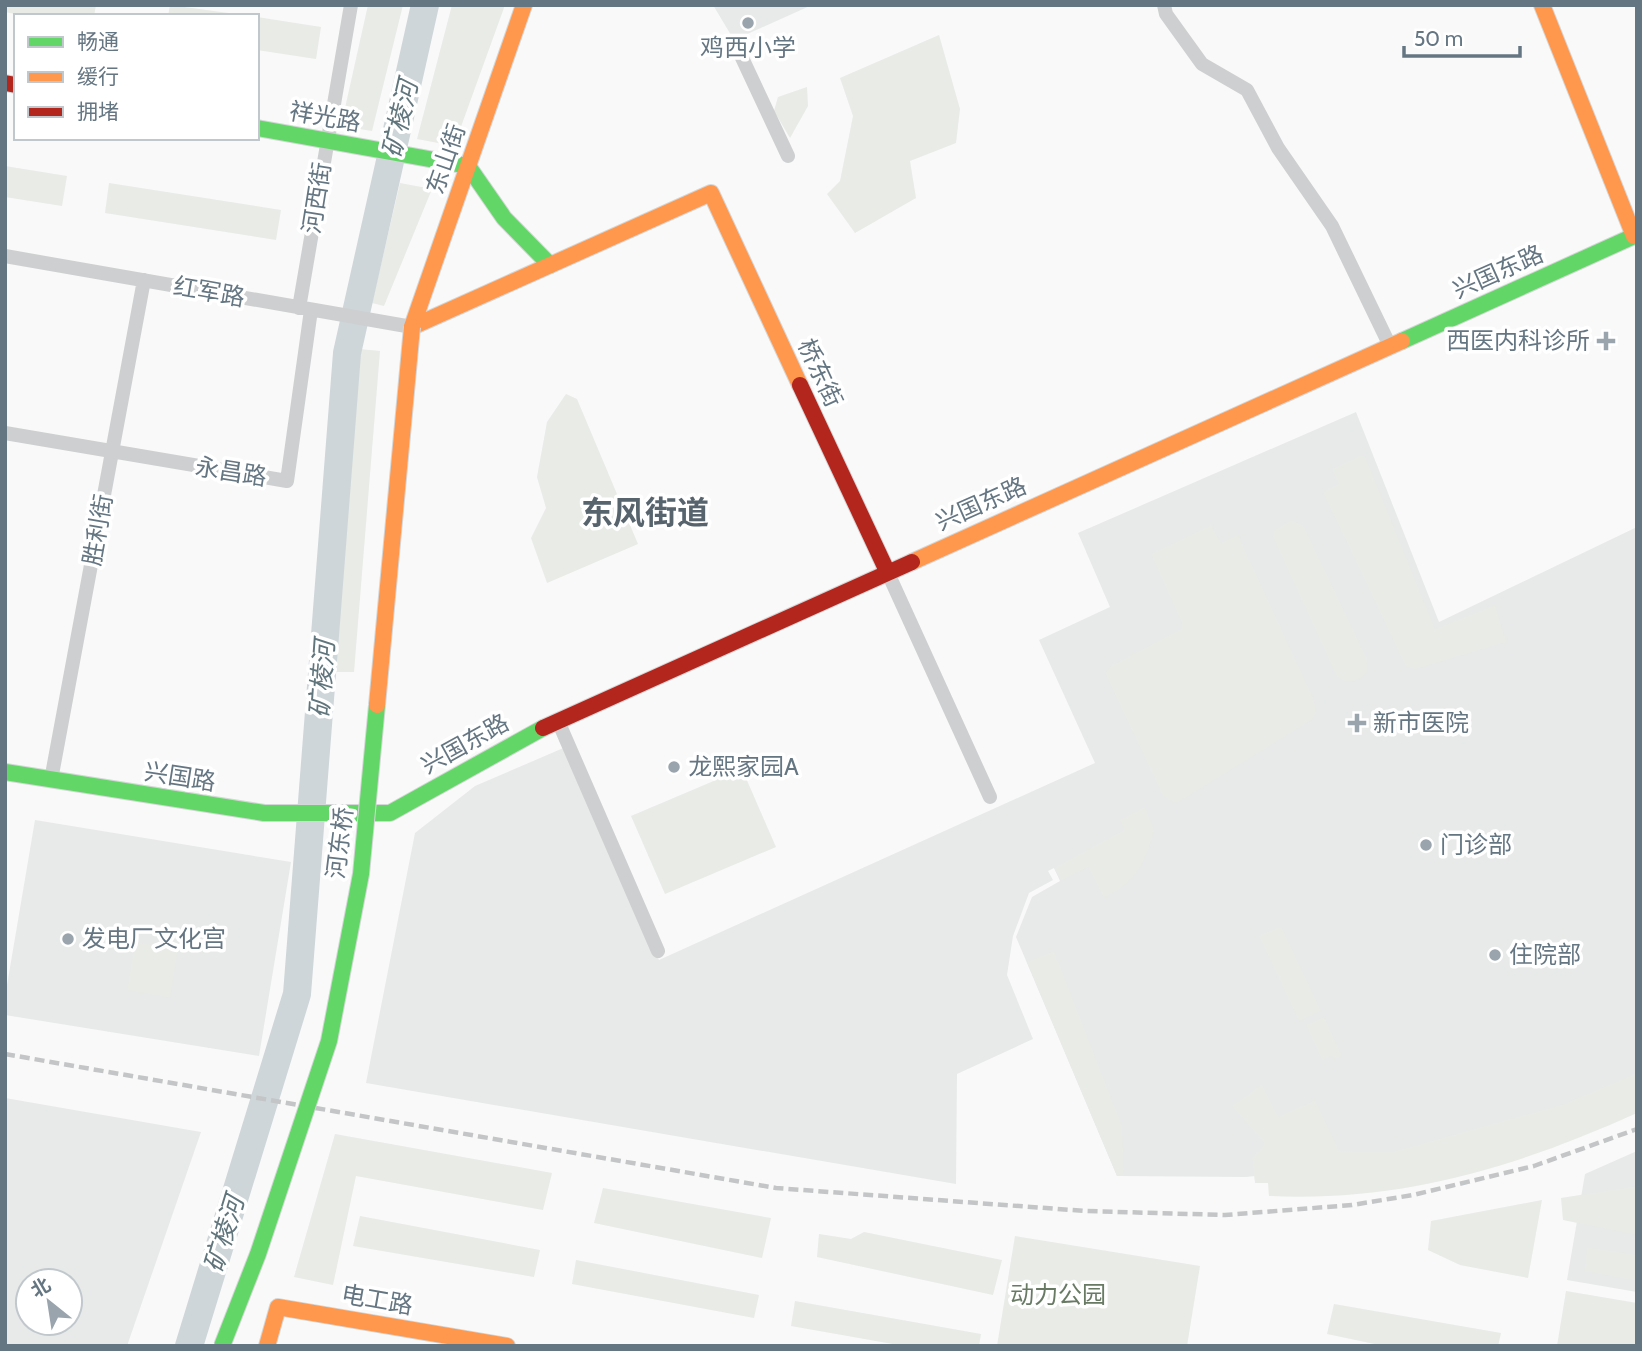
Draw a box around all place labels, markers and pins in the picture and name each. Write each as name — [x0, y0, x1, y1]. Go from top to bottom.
marker: 鸡西小学 — [740, 15, 756, 31]
place label: 鸡西小学 — [700, 33, 796, 62]
place label: 西医内科诊所 — [1446, 326, 1590, 355]
marker: 西医内科诊所 — [1596, 331, 1616, 351]
place label: 新市医院 — [1373, 708, 1469, 737]
marker: 新市医院 — [1347, 713, 1367, 733]
place label: 龙熙家园A — [688, 752, 799, 781]
marker: 龙熙家园A — [666, 759, 682, 775]
place label: 门诊部 — [1440, 830, 1512, 859]
marker: 门诊部 — [1418, 837, 1434, 853]
place label: 发电厂文化宫 — [82, 924, 226, 953]
marker: 发电厂文化宫 — [60, 931, 76, 947]
place label: 住院部 — [1509, 940, 1581, 969]
marker: 住院部 — [1487, 947, 1503, 963]

